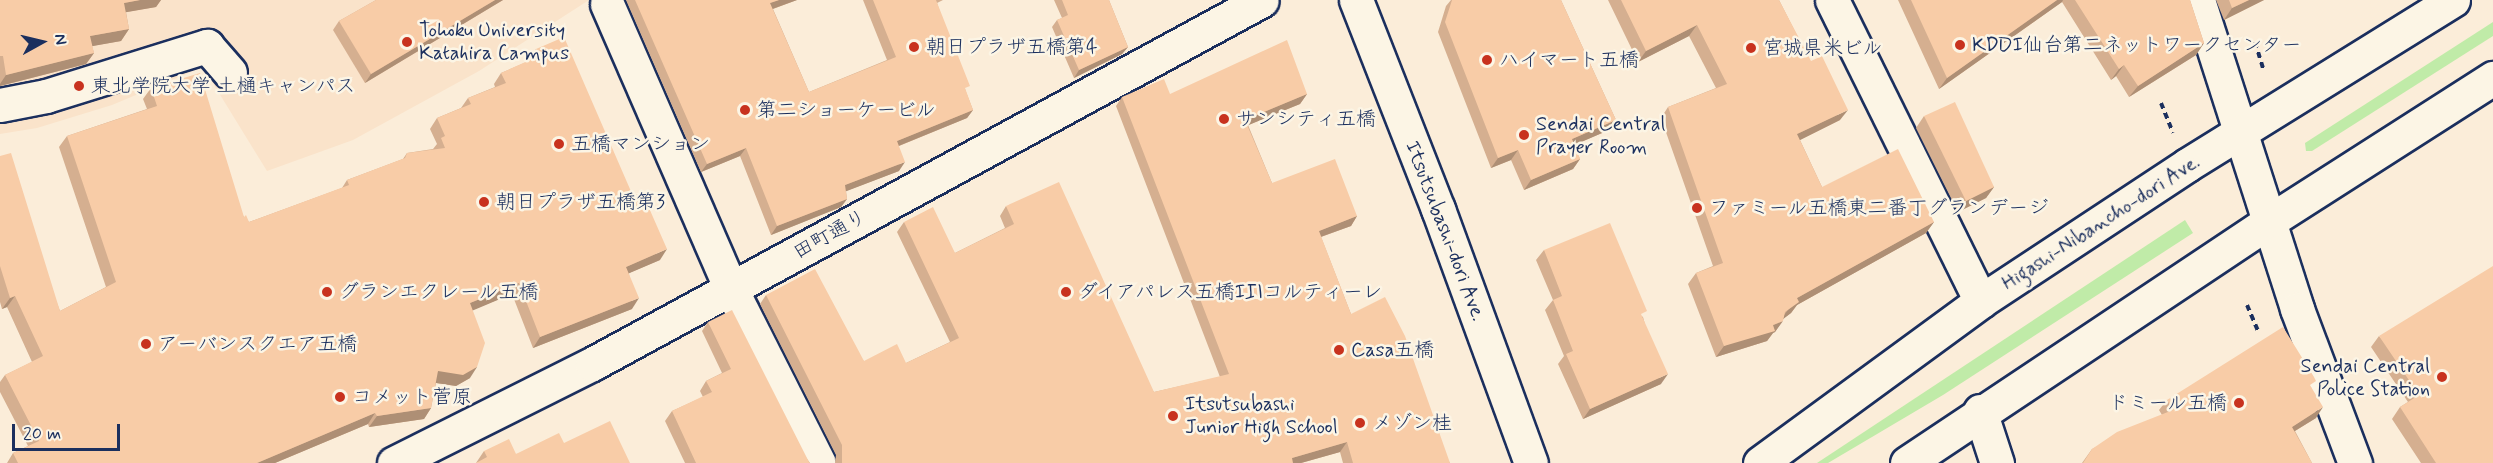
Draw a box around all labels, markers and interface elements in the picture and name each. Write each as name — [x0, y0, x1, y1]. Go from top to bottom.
north arrow — [12, 12, 72, 72]
place label: Tohoku University Katahira Campus — [419, 19, 565, 66]
text: N — [49, 33, 71, 46]
place label: KDDI仙台第二ネットワークセンター — [1972, 33, 2303, 57]
marker: Tohoku University Katahira Campus — [400, 35, 414, 49]
place label: 朝日プラザ五橋第4 — [926, 35, 1098, 59]
place label: 宮城県米ビル — [1763, 36, 1883, 60]
marker: KDDI仙台第二ネットワークセンター — [1953, 38, 1967, 52]
marker: 朝日プラザ五橋第4 — [907, 40, 921, 54]
marker: 宮城県米ビル — [1744, 41, 1758, 55]
place label: ハイマート五橋 — [1499, 48, 1639, 72]
marker: ハイマート五橋 — [1480, 53, 1494, 67]
place label: 東北学院大学 土樋キャンパス — [91, 74, 356, 98]
marker: 東北学院大学 土樋キャンパス — [72, 79, 86, 93]
place label: 第二ショーケービル — [757, 98, 937, 122]
marker: 第二ショーケービル — [738, 103, 752, 117]
place label: サンシティ五橋 — [1236, 107, 1376, 131]
marker: サンシティ五橋 — [1217, 112, 1231, 126]
place label: Sendai Central Prayer Room — [1536, 112, 1665, 159]
marker: Sendai Central Prayer Room — [1517, 128, 1531, 142]
place label: 五橋マンション — [571, 132, 711, 156]
marker: 五橋マンション — [552, 137, 566, 151]
street label: Itsutsubashi-dori Ave. — [1400, 138, 1490, 324]
street label: Higashi-Nibancho-dori Ave. — [1998, 150, 2204, 296]
place label: 朝日プラザ五橋第3 — [496, 190, 665, 214]
marker: 朝日プラザ五橋第3 — [477, 195, 491, 209]
place label: ファミール五橋東二番丁グランデージ — [1709, 196, 2048, 220]
marker: ファミール五橋東二番丁グランデージ — [1690, 201, 1704, 215]
street label: 田町通り — [789, 205, 871, 265]
place label: グランエクレール五橋 — [339, 280, 540, 304]
place label: ダイアパレス五橋IIIコルティーレ — [1078, 280, 1386, 304]
marker: グランエクレール五橋 — [320, 285, 334, 299]
marker: ダイアパレス五橋IIIコルティーレ — [1059, 285, 1073, 299]
place label: アーバンスクエア五橋 — [158, 332, 357, 356]
marker: アーバンスクエア五橋 — [139, 337, 153, 351]
place label: Casa五橋 — [1351, 338, 1434, 362]
marker: Casa五橋 — [1332, 343, 1346, 357]
place label: Sendai Central Police Station — [2301, 354, 2430, 401]
marker: Sendai Central Police Station — [2435, 370, 2449, 384]
place label: コメット菅原 — [352, 385, 472, 409]
marker: コメット菅原 — [333, 390, 347, 404]
place label: ドミール五橋 — [2107, 391, 2227, 415]
place label: Itsutsubashi Junior High School — [1185, 392, 1338, 439]
marker: ドミール五橋 — [2232, 396, 2246, 410]
marker: Itsutsubashi Junior High School — [1166, 409, 1180, 423]
place label: メゾン桂 — [1372, 411, 1452, 435]
scale bar — [15, 412, 123, 450]
marker: メゾン桂 — [1353, 416, 1367, 430]
text: 20 m — [23, 422, 61, 446]

